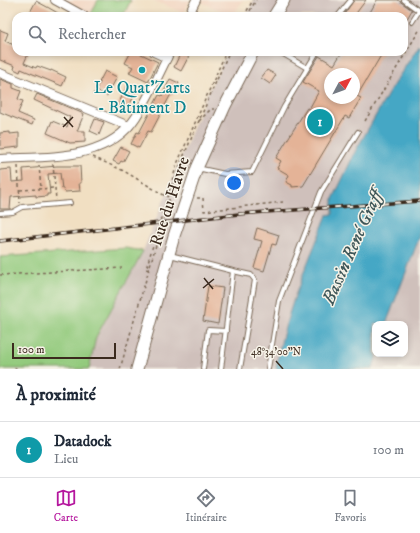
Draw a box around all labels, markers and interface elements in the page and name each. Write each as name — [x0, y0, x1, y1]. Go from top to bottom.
search box — [12, 12, 408, 56]
icon: search — [26, 23, 48, 45]
text: Rechercher — [58, 25, 126, 44]
marker: Le Quat'Zarts - Bâtiment D — [137, 65, 147, 75]
north arrow — [324, 68, 360, 104]
place label: Le Quat'Zarts - Bâtiment D — [94, 77, 190, 119]
pin: 1 — [307, 107, 333, 137]
street label: Rue du Havre — [145, 154, 195, 249]
your location — [224, 173, 244, 193]
water label: Bassin René Graff — [317, 182, 390, 309]
map controls — [372, 321, 408, 357]
button: layers — [372, 321, 408, 357]
scale bar — [12, 341, 116, 360]
text: 100 m — [18, 343, 44, 357]
text: 48°34'00"N — [251, 346, 301, 358]
text: À proximité — [16, 384, 96, 406]
text: Datadock — [54, 432, 111, 451]
text: 1 — [27, 442, 31, 458]
text: 100 m — [373, 442, 404, 458]
text: Lieu — [54, 451, 78, 467]
tab: Carte — [54, 487, 78, 525]
tab: Itinéraire — [186, 487, 227, 525]
tab: Favoris — [334, 487, 366, 525]

